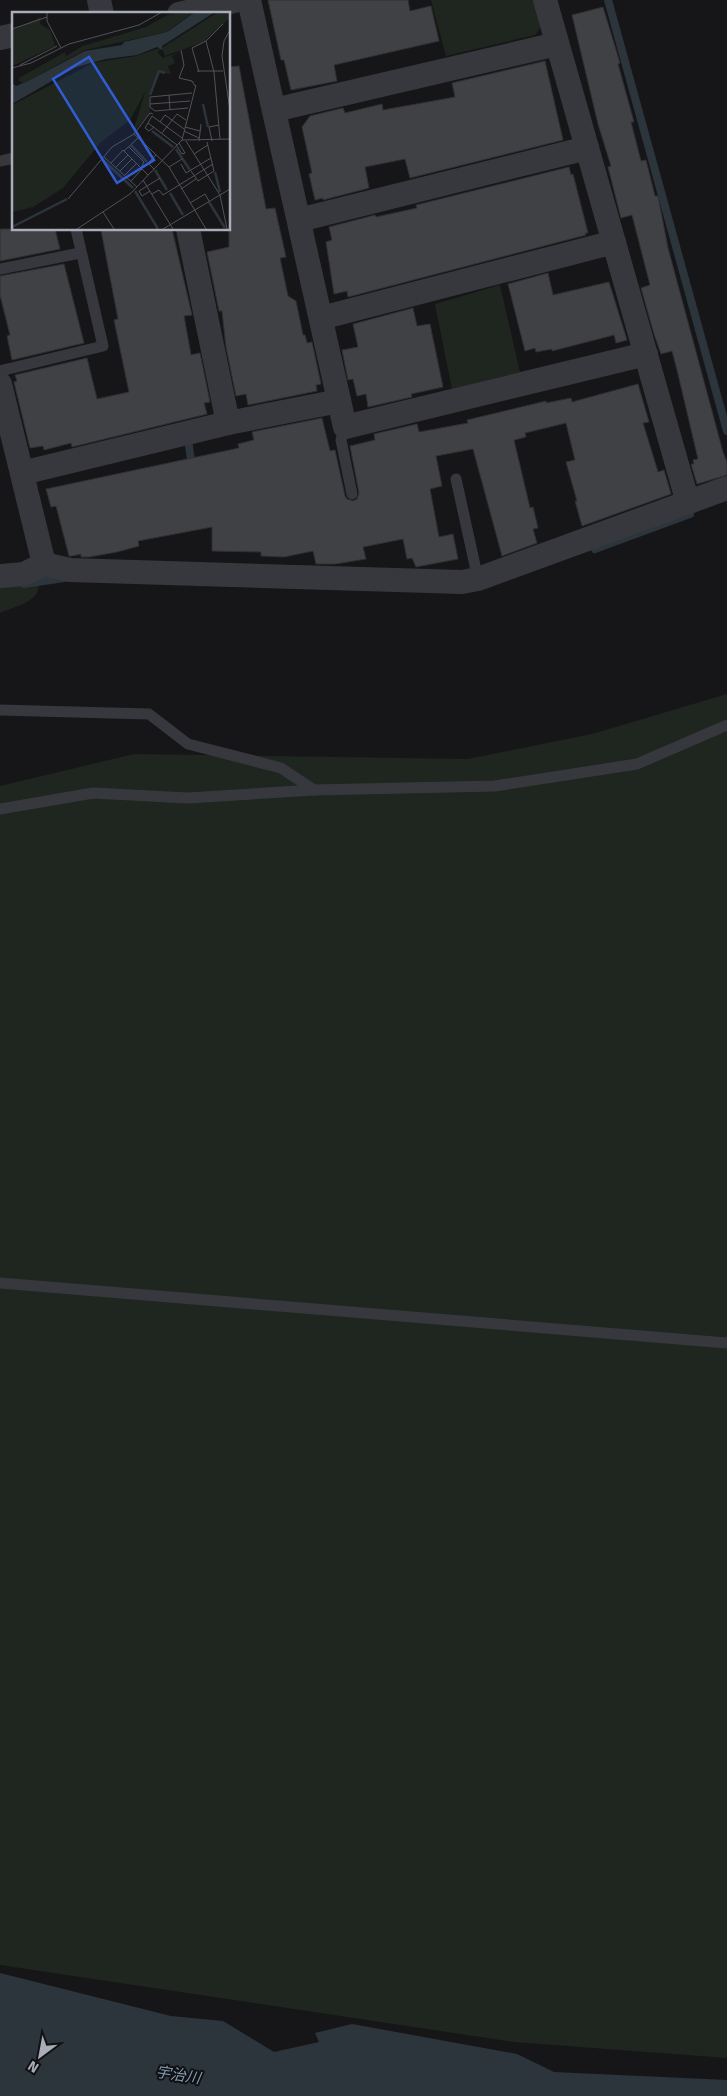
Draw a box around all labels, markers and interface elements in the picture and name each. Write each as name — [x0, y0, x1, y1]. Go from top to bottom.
inset map — [12, 12, 230, 230]
north arrow — [15, 2031, 65, 2081]
text: N — [25, 2057, 42, 2076]
water label: 宇治川 — [154, 2063, 204, 2088]

